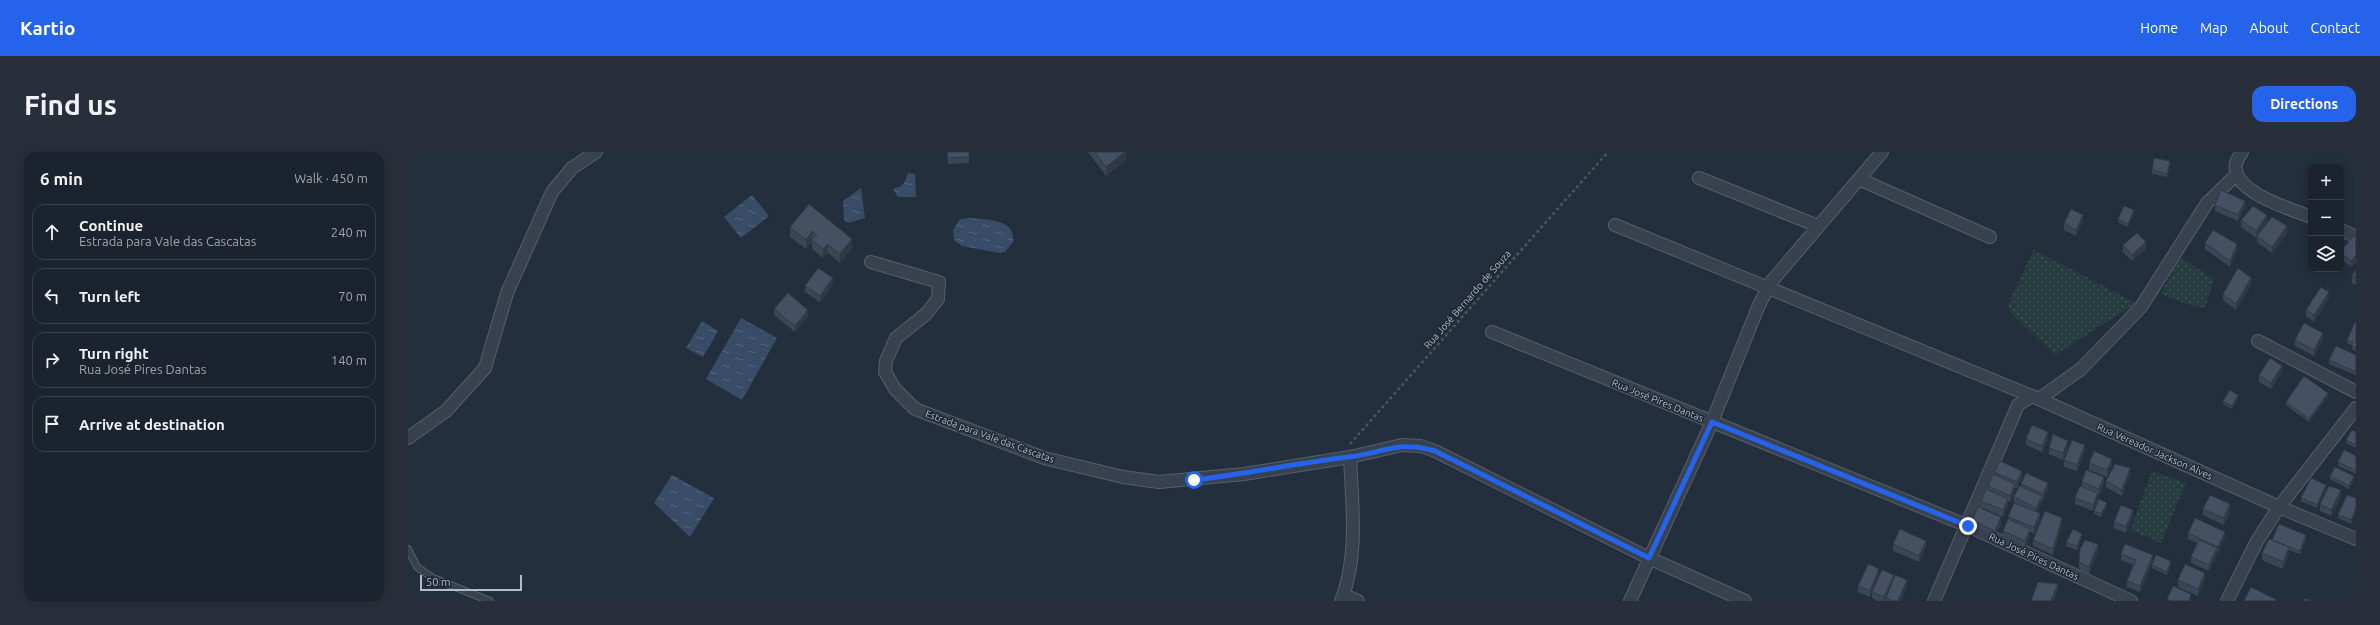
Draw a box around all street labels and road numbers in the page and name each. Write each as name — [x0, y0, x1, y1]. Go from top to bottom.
street label: Rua José Bernardo de Souza — [1422, 248, 1513, 351]
street label: Rua José Pires Dantas — [1610, 377, 1705, 424]
street label: Estrada para Vale das Cascatas — [924, 408, 1056, 465]
street label: Rua Vereador Jackson Alves — [2096, 421, 2214, 482]
street label: Rua José Pires Dantas — [1987, 531, 2080, 582]

